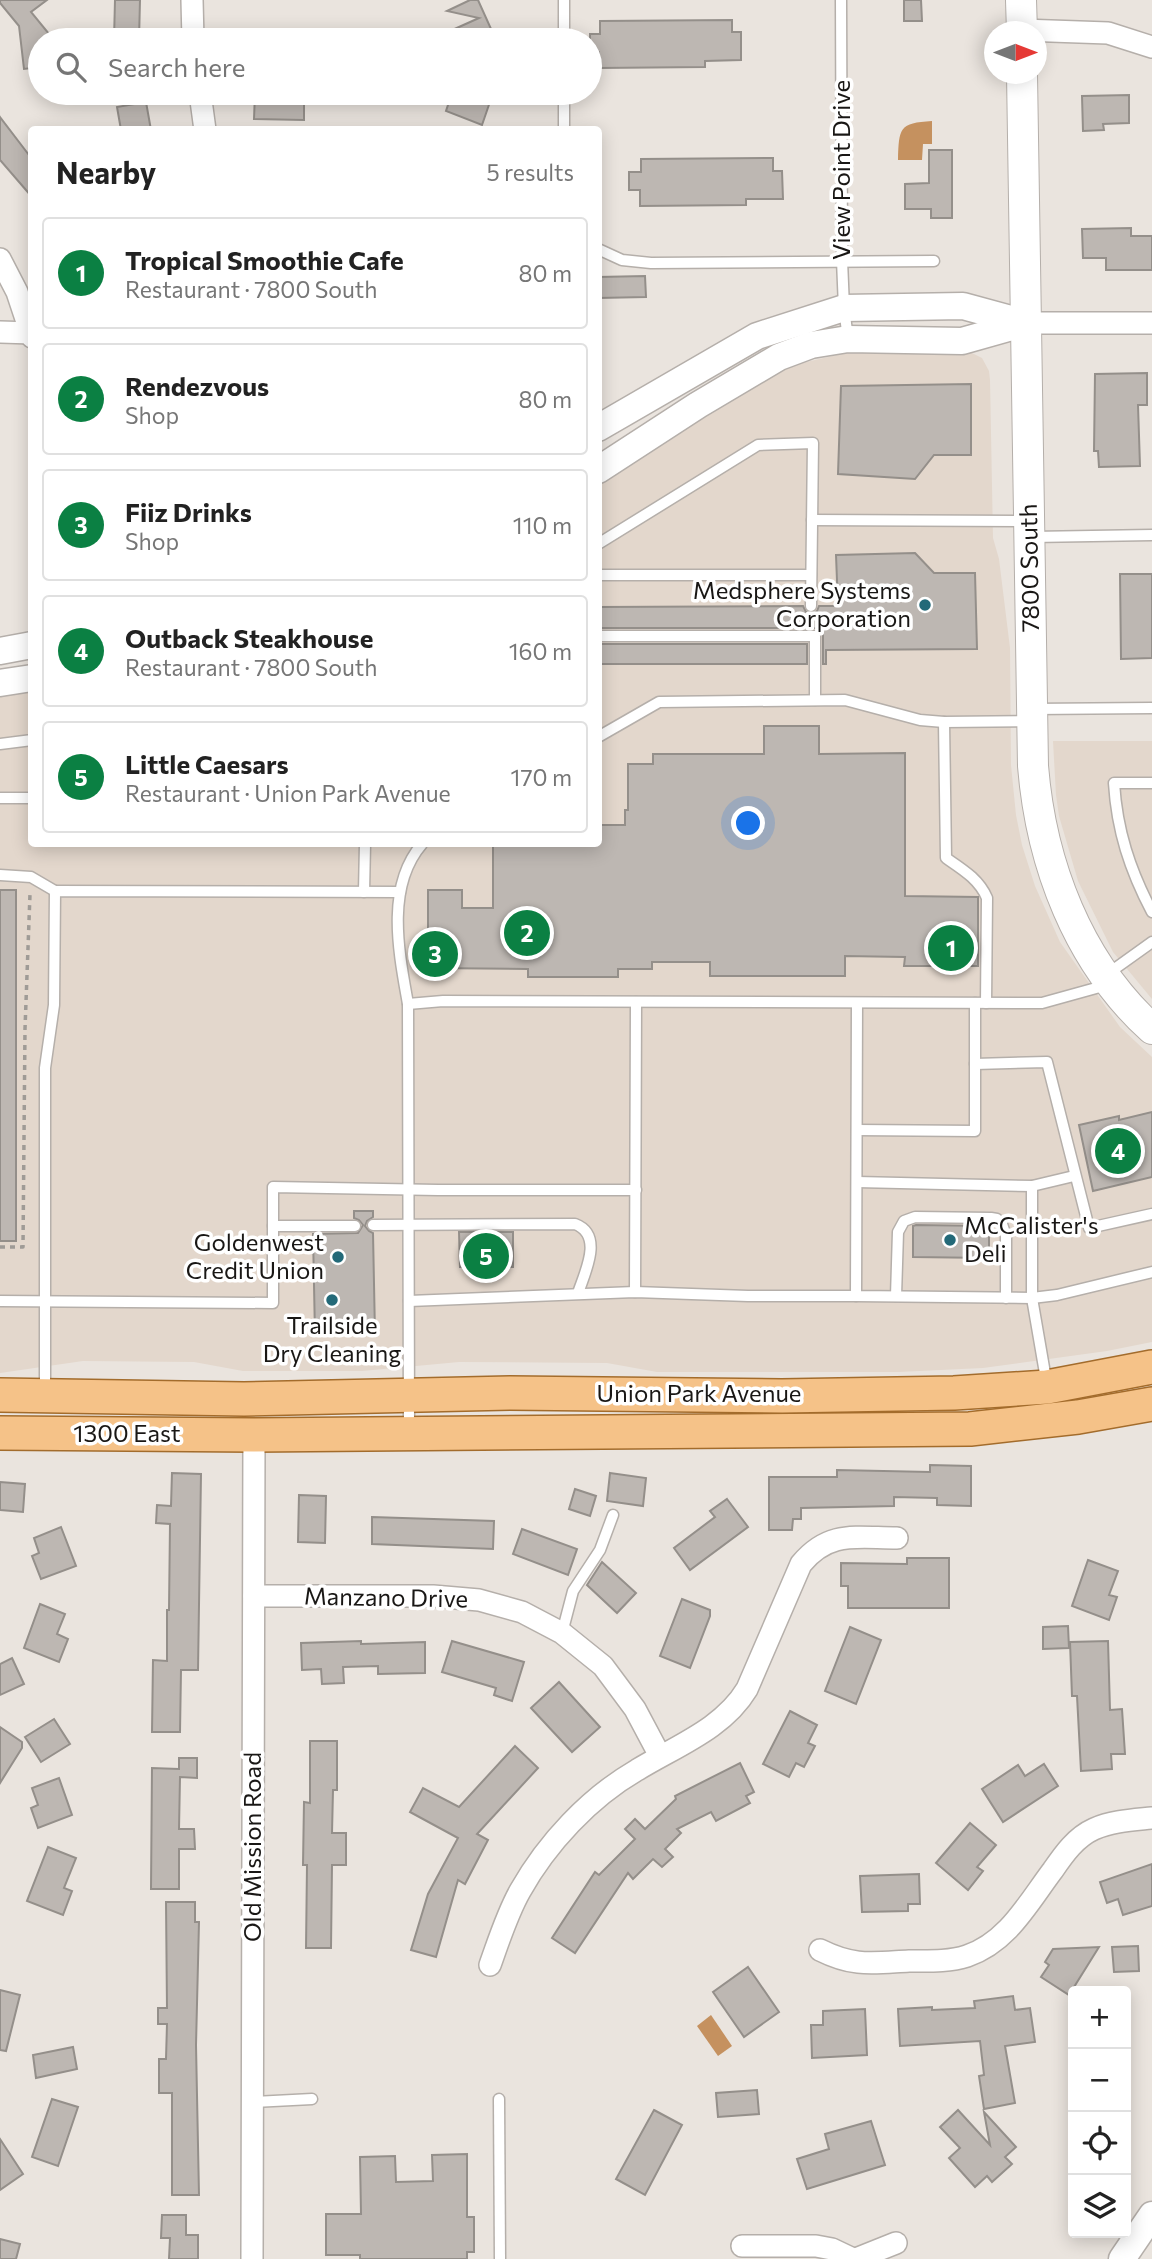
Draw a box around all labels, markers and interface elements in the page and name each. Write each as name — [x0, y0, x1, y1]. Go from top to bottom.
north arrow — [984, 21, 1047, 84]
search box — [28, 28, 602, 105]
icon: search — [52, 48, 90, 86]
text: Search here — [108, 51, 246, 82]
street label: View Point Drive — [826, 80, 855, 260]
text: Nearby — [56, 153, 156, 190]
text: 5 results — [486, 158, 574, 186]
text: Tropical Smoothie Cafe — [125, 244, 404, 275]
text: 1 — [76, 259, 86, 287]
text: 80 m — [519, 259, 572, 287]
text: Restaurant · 7800 South — [125, 275, 377, 303]
text: Rendezvous — [125, 370, 269, 401]
text: 2 — [74, 385, 88, 413]
text: 80 m — [519, 385, 572, 413]
text: Shop — [125, 401, 179, 429]
text: Fiiz Drinks — [125, 496, 252, 527]
street label: 7800 South — [1013, 504, 1044, 633]
text: 3 — [74, 511, 88, 539]
text: 110 m — [513, 511, 572, 539]
text: Shop — [125, 527, 179, 555]
place label: Medsphere Systems Corporation — [693, 575, 911, 632]
marker: Medsphere Systems Corporation — [917, 597, 933, 613]
text: Outback Steakhouse — [125, 622, 373, 653]
text: 4 — [74, 637, 88, 665]
text: 160 m — [509, 637, 572, 665]
text: Restaurant · 7800 South — [125, 653, 377, 681]
text: Little Caesars — [125, 748, 289, 779]
text: 5 — [74, 763, 88, 791]
text: 170 m — [511, 763, 572, 791]
text: Restaurant · Union Park Avenue — [125, 779, 451, 807]
your location — [731, 806, 765, 840]
pin: 2 — [504, 907, 550, 959]
pin: 1 — [928, 922, 974, 974]
pin: 3 — [412, 928, 458, 980]
pin: 4 — [1095, 1125, 1141, 1177]
place label: McCalister's Deli — [964, 1210, 1099, 1267]
place label: Goldenwest Credit Union — [186, 1227, 324, 1284]
pin: 5 — [463, 1230, 509, 1282]
marker: McCalister's Deli — [942, 1232, 958, 1248]
marker: Goldenwest Credit Union — [330, 1249, 346, 1265]
marker: Trailside Dry Cleaning — [324, 1292, 340, 1308]
place label: Trailside Dry Cleaning — [263, 1310, 401, 1367]
street label: Union Park Avenue — [597, 1378, 801, 1407]
street label: 1300 East — [73, 1418, 181, 1447]
street label: Manzano Drive — [304, 1581, 468, 1612]
street label: Old Mission Road — [237, 1752, 266, 1942]
map controls — [1068, 1986, 1131, 2238]
button: + — [1068, 1986, 1131, 2049]
button: − — [1068, 2049, 1131, 2112]
button: locate — [1068, 2112, 1131, 2175]
button: layers — [1068, 2175, 1131, 2238]

